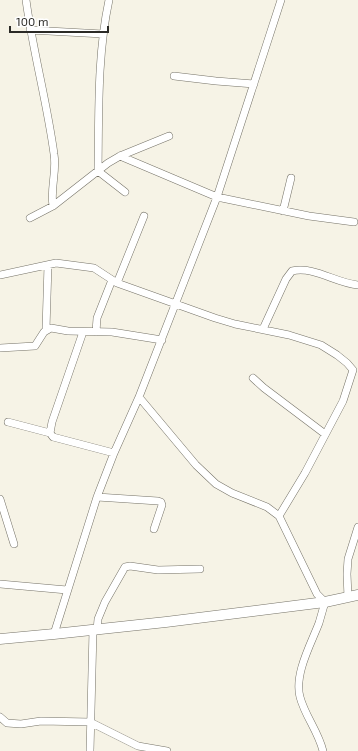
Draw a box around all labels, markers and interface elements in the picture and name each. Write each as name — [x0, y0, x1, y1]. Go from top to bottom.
scale bar — [10, 8, 108, 34]
text: 100 m — [16, 14, 48, 28]

